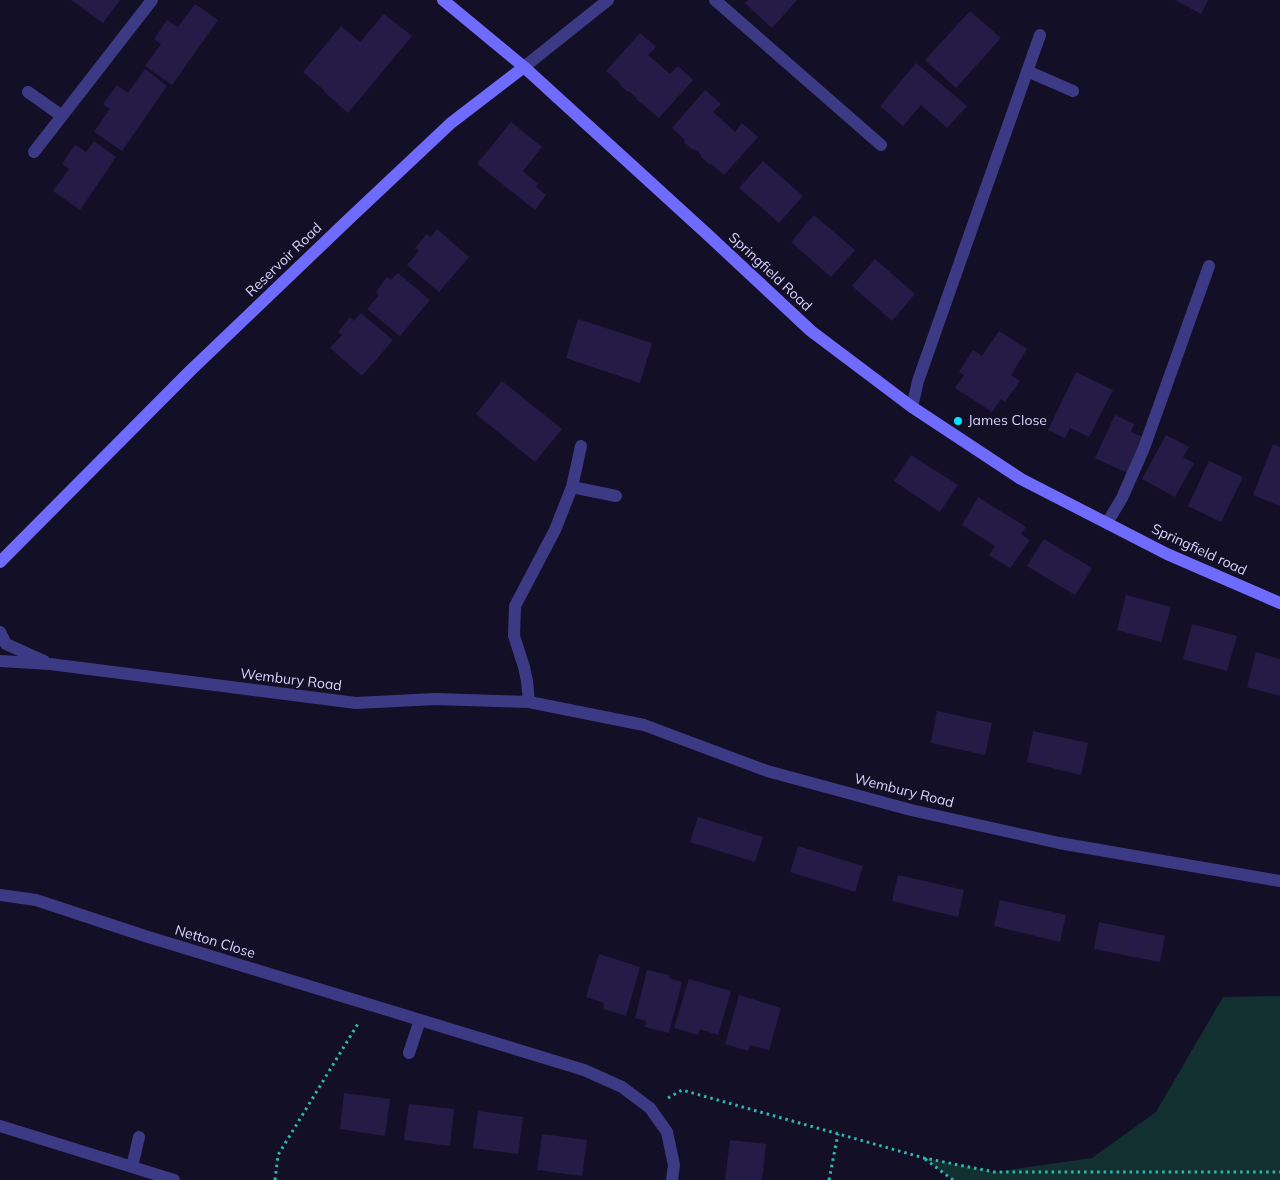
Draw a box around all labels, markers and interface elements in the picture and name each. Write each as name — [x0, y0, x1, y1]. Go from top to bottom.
street label: Reservoir Road — [243, 220, 325, 300]
street label: Springfield Road — [725, 229, 815, 315]
place label: James Close — [968, 413, 1047, 429]
marker: James Close — [952, 415, 964, 427]
street label: Springfield road — [1149, 521, 1249, 579]
street label: Wembury Road — [239, 665, 343, 695]
street label: Wembury Road — [852, 771, 956, 811]
street label: Netton Close — [173, 922, 257, 962]

